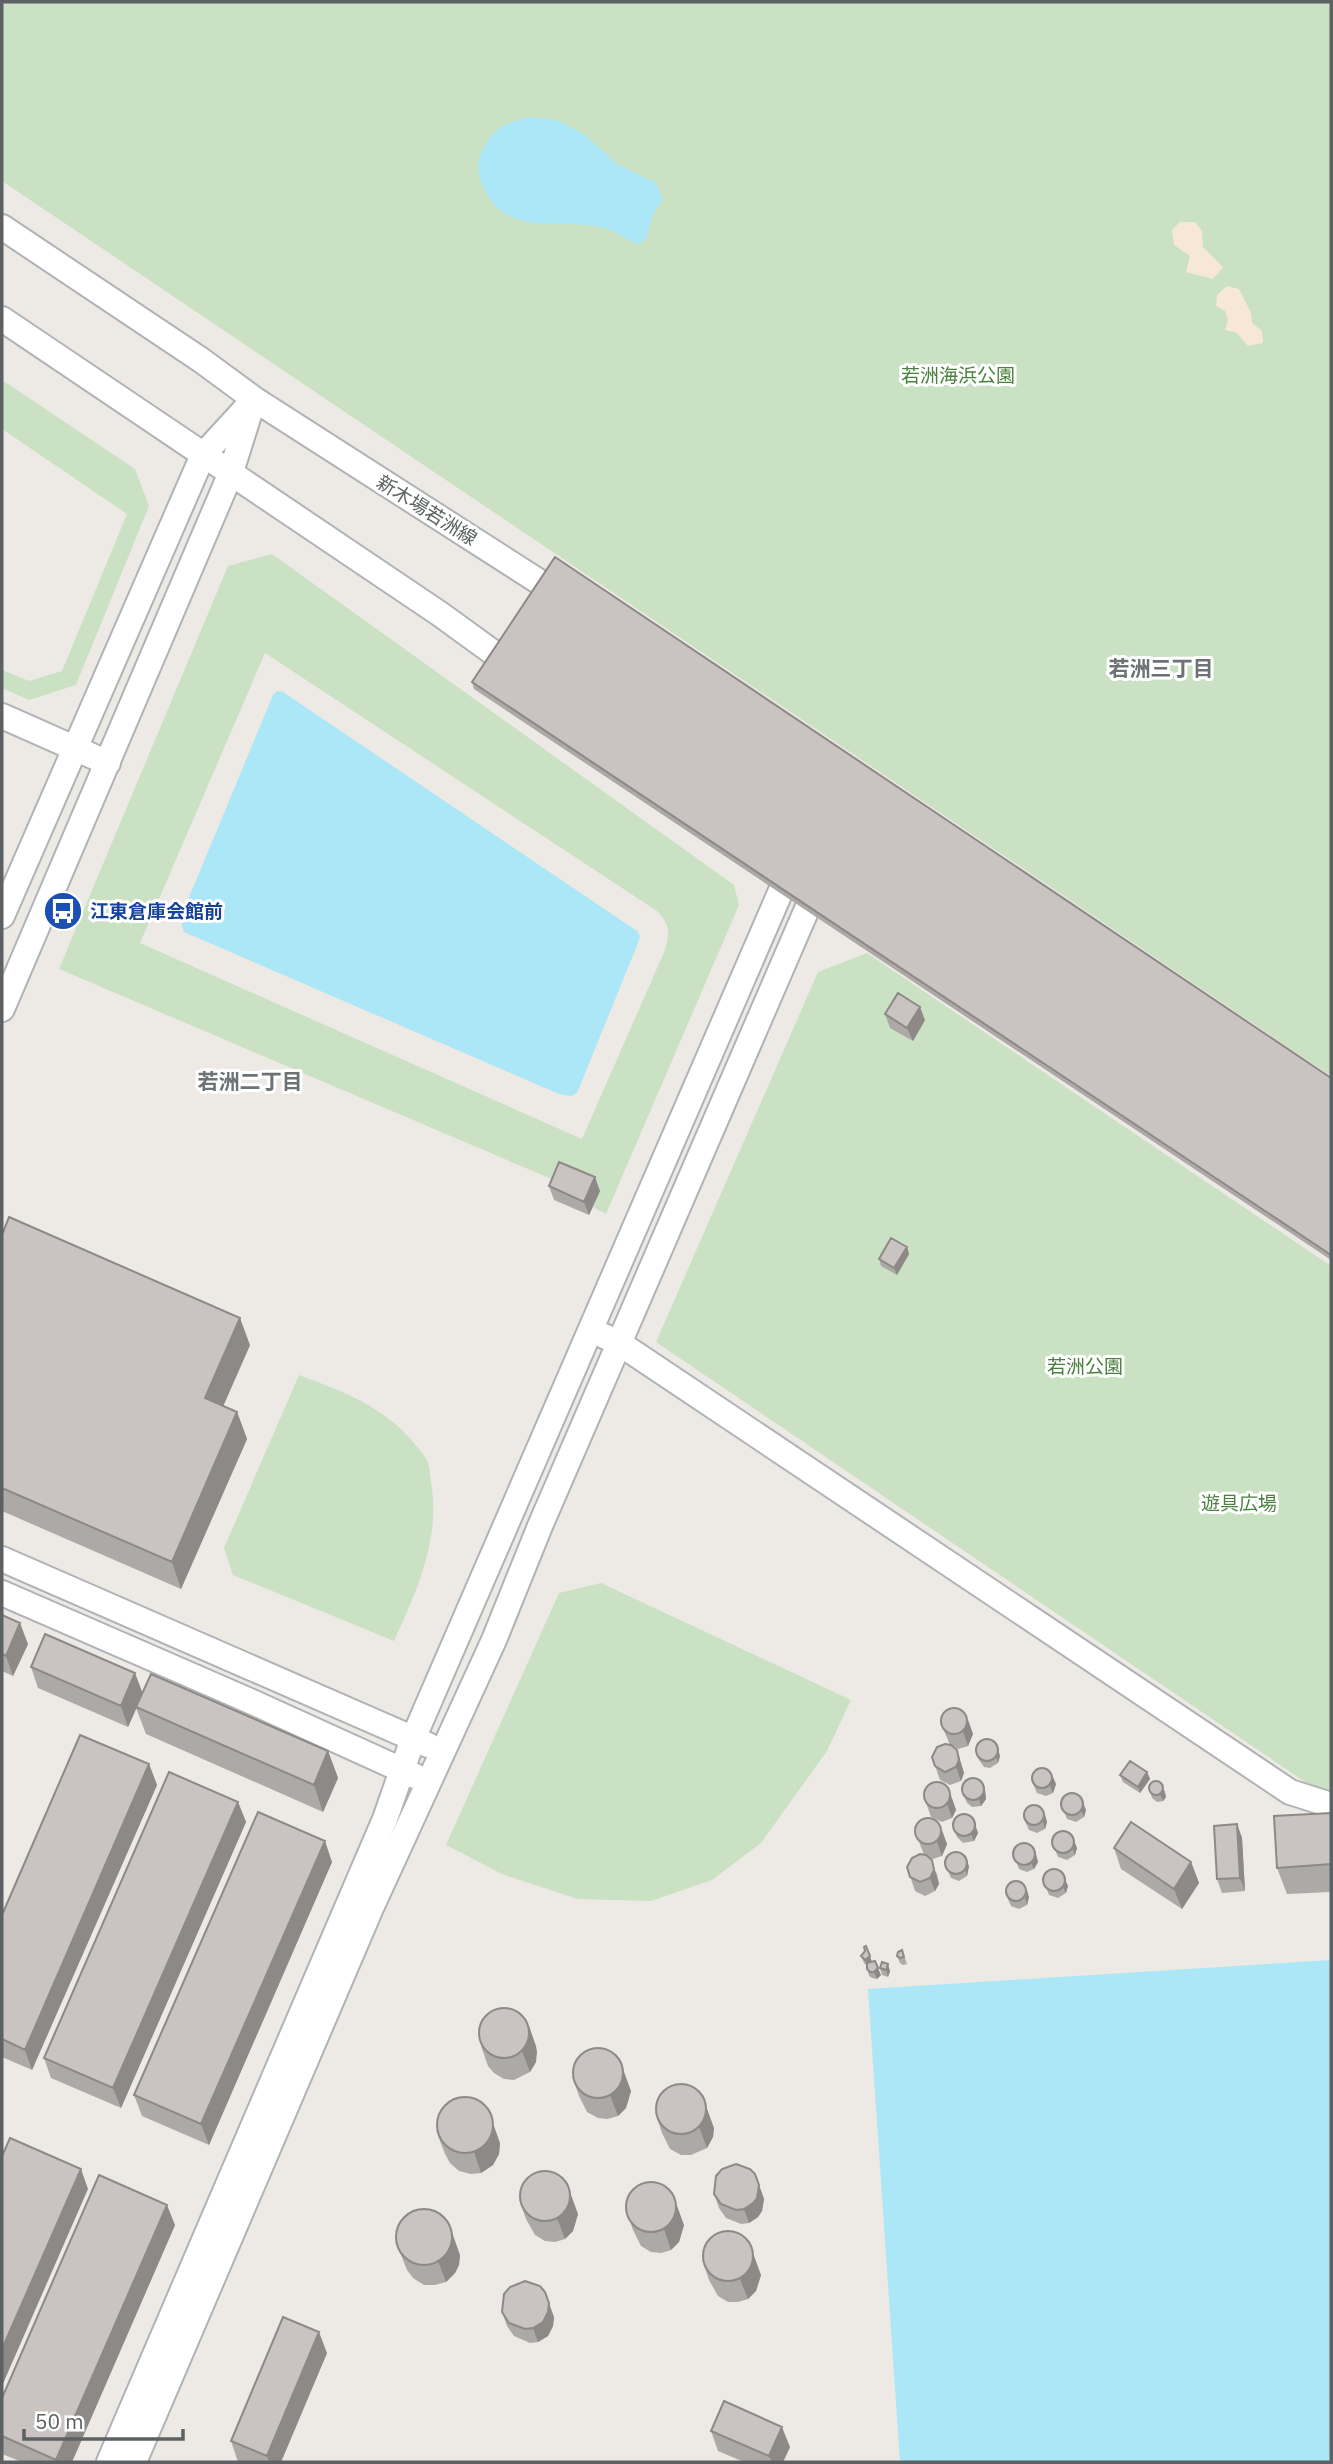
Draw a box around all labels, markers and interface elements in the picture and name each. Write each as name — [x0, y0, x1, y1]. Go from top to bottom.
park label: 若洲海浜公園 — [901, 363, 1015, 387]
street label: 新木場若洲線 — [372, 470, 482, 550]
district label: 若洲三丁目 — [1109, 654, 1214, 682]
bus stop icon: 江東倉庫会館前 — [42, 890, 84, 932]
place label: 江東倉庫会館前 — [90, 899, 223, 923]
district label: 若洲二丁目 — [198, 1067, 303, 1095]
park label: 若洲公園 — [1047, 1354, 1123, 1378]
park label: 遊具広場 — [1201, 1491, 1277, 1515]
scale bar — [24, 2398, 184, 2442]
text: 50 m — [35, 2407, 84, 2435]

